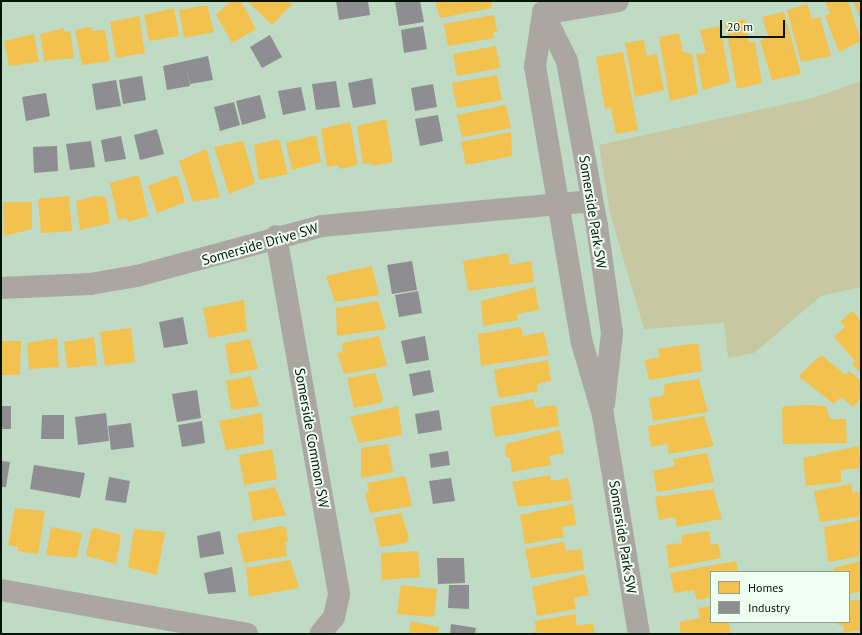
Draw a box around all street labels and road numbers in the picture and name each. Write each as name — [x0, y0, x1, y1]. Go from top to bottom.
street label: Somerside Park SW — [576, 154, 610, 270]
street label: Somerside Drive SW — [200, 219, 320, 269]
street label: Somerside Common SW — [291, 367, 333, 509]
street label: Somerside Park SW — [606, 479, 640, 595]

